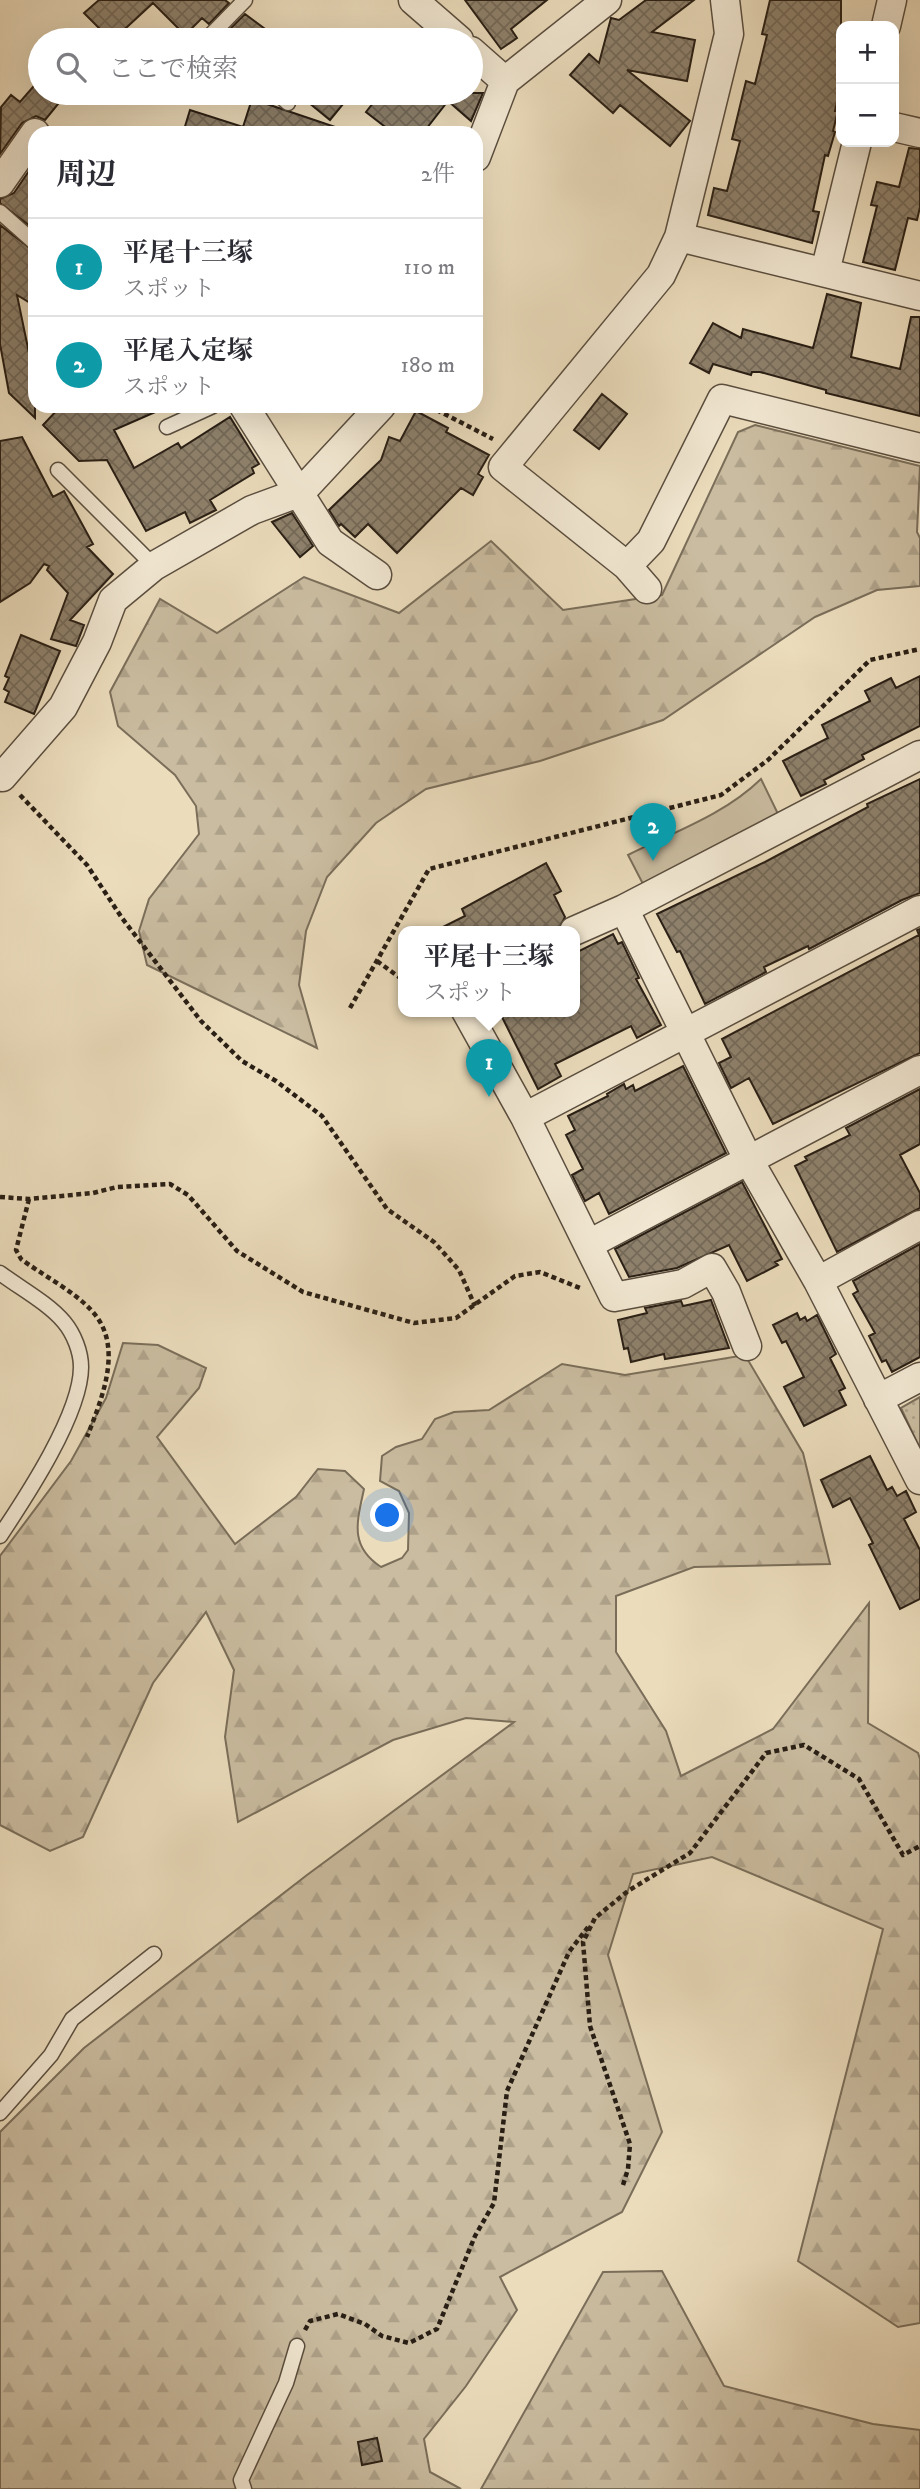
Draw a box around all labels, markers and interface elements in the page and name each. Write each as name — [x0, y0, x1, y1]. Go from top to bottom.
map controls — [836, 21, 899, 147]
button: + — [836, 21, 899, 84]
search box — [28, 28, 483, 105]
icon: search — [52, 48, 90, 86]
text: ここで検索 — [108, 53, 238, 86]
button: − — [836, 84, 899, 147]
text: 周辺 — [56, 157, 116, 194]
text: 2件 — [421, 160, 455, 189]
text: 平尾十三塚 — [123, 237, 253, 270]
text: 1 — [75, 253, 83, 282]
text: 110 m — [404, 253, 455, 282]
text: スポット — [123, 275, 215, 304]
text: 平尾入定塚 — [123, 335, 253, 368]
text: 2 — [73, 351, 85, 380]
text: 180 m — [400, 351, 455, 380]
text: スポット — [123, 373, 215, 402]
pin: 2 — [630, 803, 676, 861]
popup — [398, 926, 580, 1017]
text: 平尾十三塚 — [424, 941, 554, 974]
text: スポット — [424, 979, 516, 1008]
pin: 1 — [466, 1039, 512, 1097]
your location — [370, 1498, 404, 1532]

